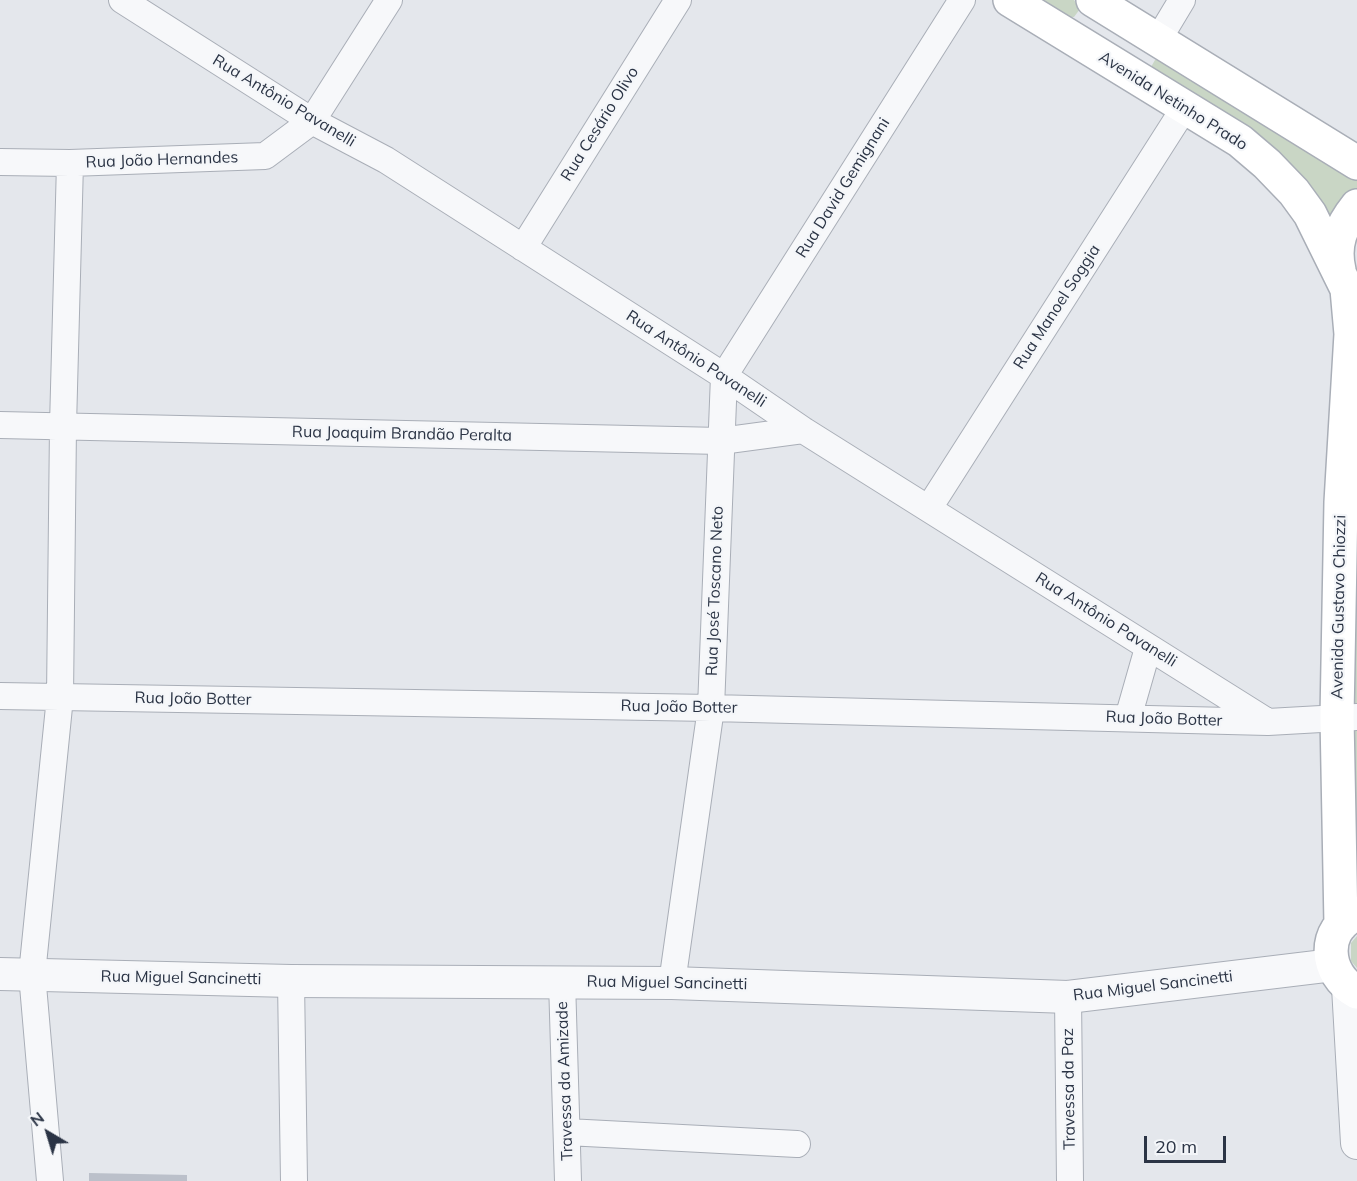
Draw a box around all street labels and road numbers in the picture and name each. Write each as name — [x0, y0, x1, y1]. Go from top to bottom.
street label: Avenida Netinho Prado — [1095, 47, 1251, 155]
street label: Rua Antônio Pavanelli — [209, 51, 359, 151]
street label: Rua Cesário Olivo — [557, 63, 643, 185]
street label: Rua David Gemignani — [792, 114, 894, 262]
street label: Rua João Hernandes — [85, 148, 239, 172]
street label: Rua Manoel Soggia — [1010, 241, 1104, 373]
street label: Rua Antônio Pavanelli — [622, 306, 770, 412]
street label: Rua Joaquim Brandão Peralta — [292, 422, 512, 446]
street label: Rua José Toscano Neto — [702, 506, 728, 676]
street label: Avenida Gustavo Chiozzi — [1328, 515, 1350, 699]
street label: Rua Antônio Pavanelli — [1032, 569, 1180, 671]
street label: Rua João Botter — [134, 688, 252, 710]
street label: Rua João Botter — [620, 696, 738, 718]
street label: Rua João Botter — [1105, 707, 1223, 731]
street label: Rua Miguel Sancinetti — [100, 967, 262, 989]
street label: Rua Miguel Sancinetti — [1072, 967, 1234, 1005]
street label: Rua Miguel Sancinetti — [586, 972, 748, 994]
street label: Travessa da Amizade — [553, 1001, 577, 1161]
street label: Travessa da Paz — [1058, 1028, 1080, 1150]

